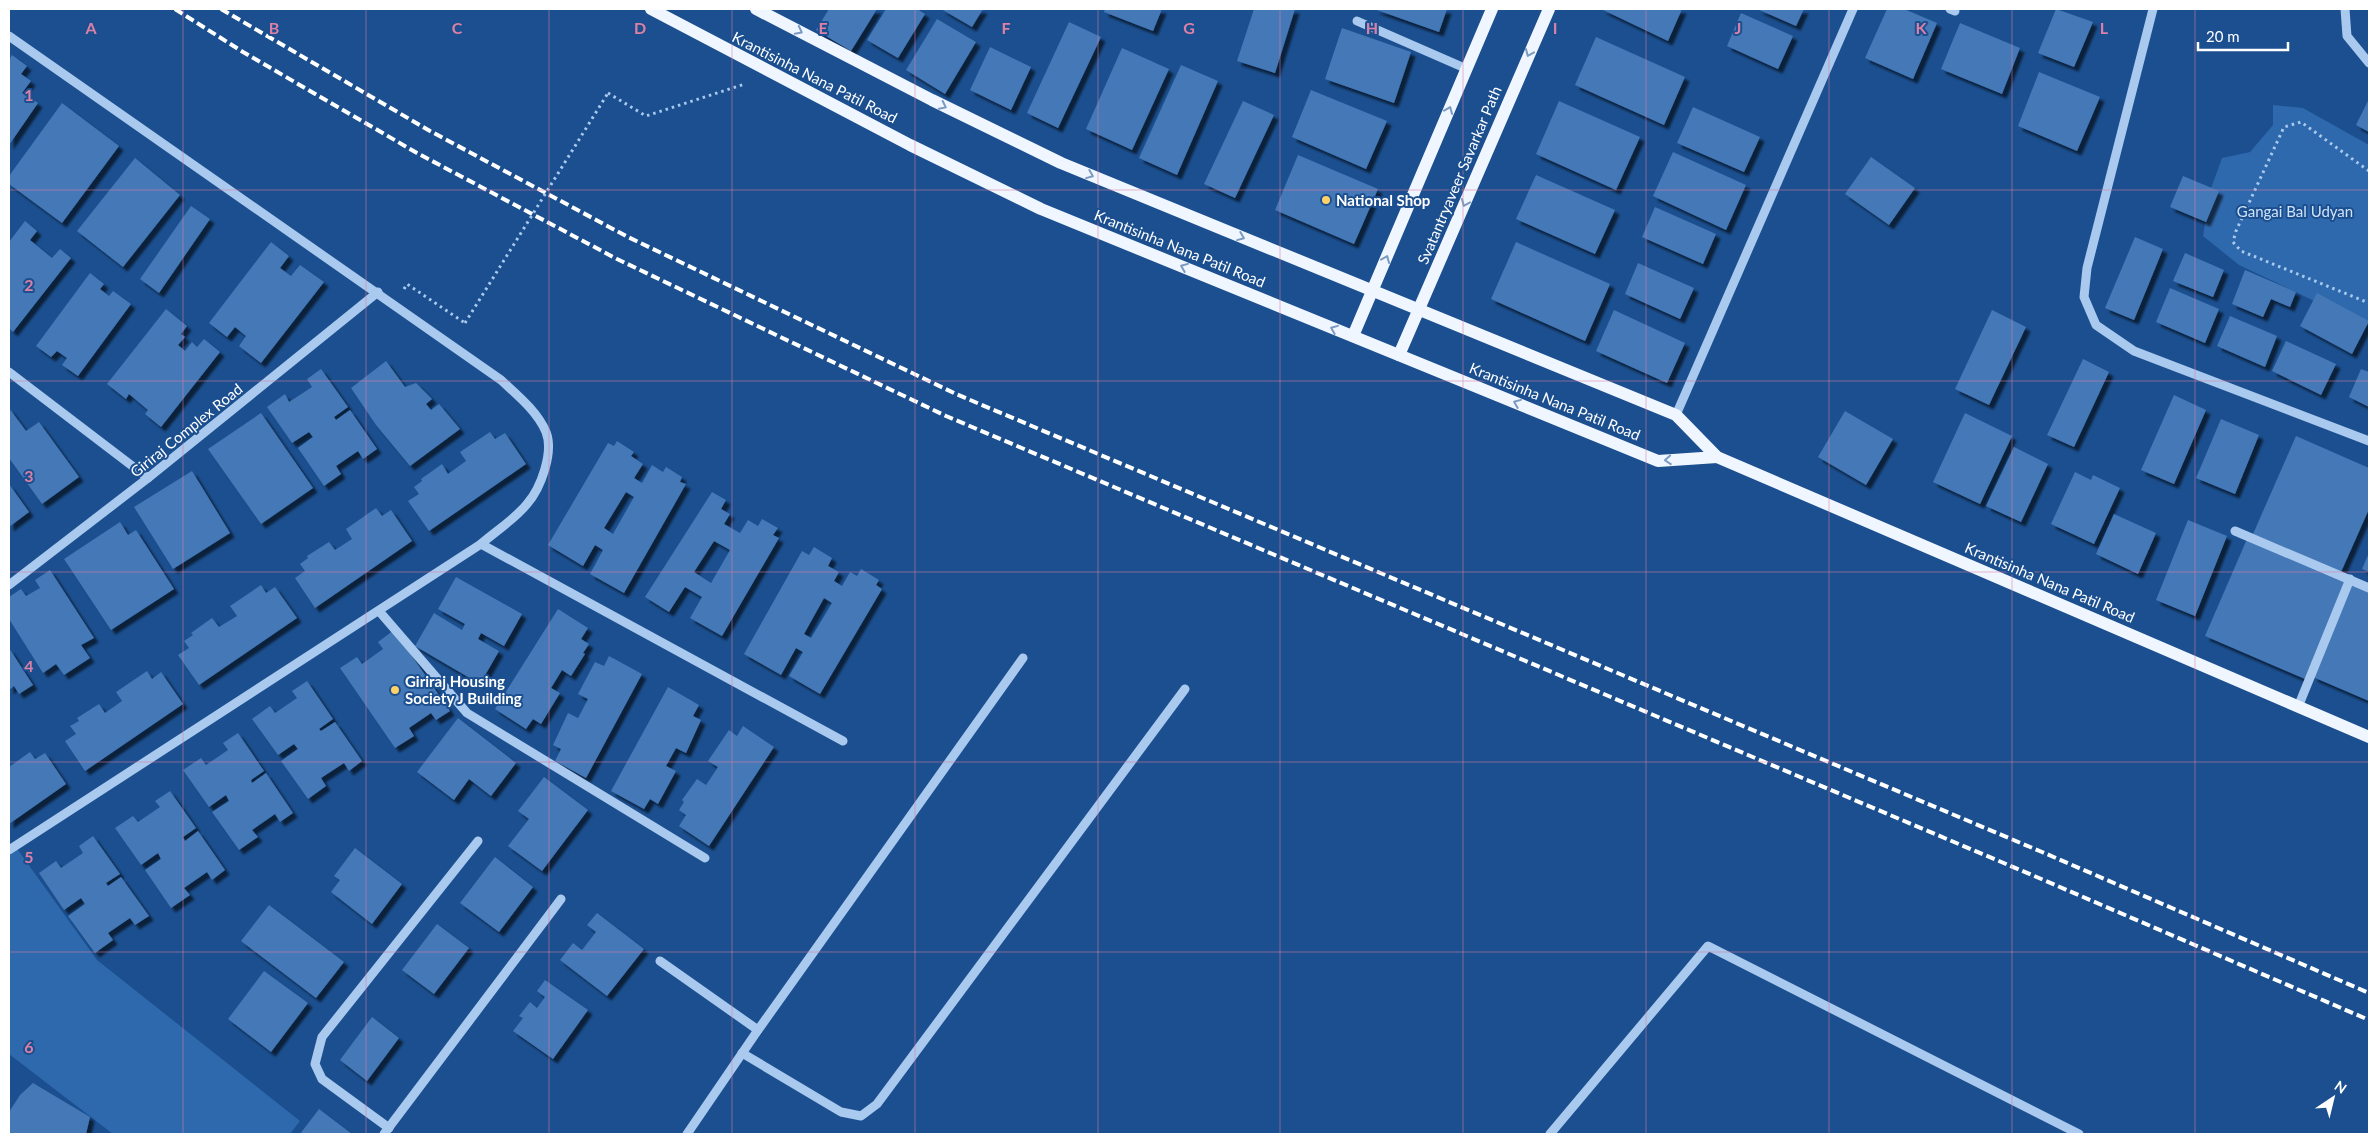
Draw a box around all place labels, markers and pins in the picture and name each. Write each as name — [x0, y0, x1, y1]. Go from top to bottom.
place label: National Shop — [1336, 191, 1430, 209]
marker: National Shop — [1320, 194, 1332, 206]
place label: Giriraj Housing Society J Building — [405, 672, 522, 707]
marker: Giriraj Housing Society J Building — [389, 684, 401, 696]

